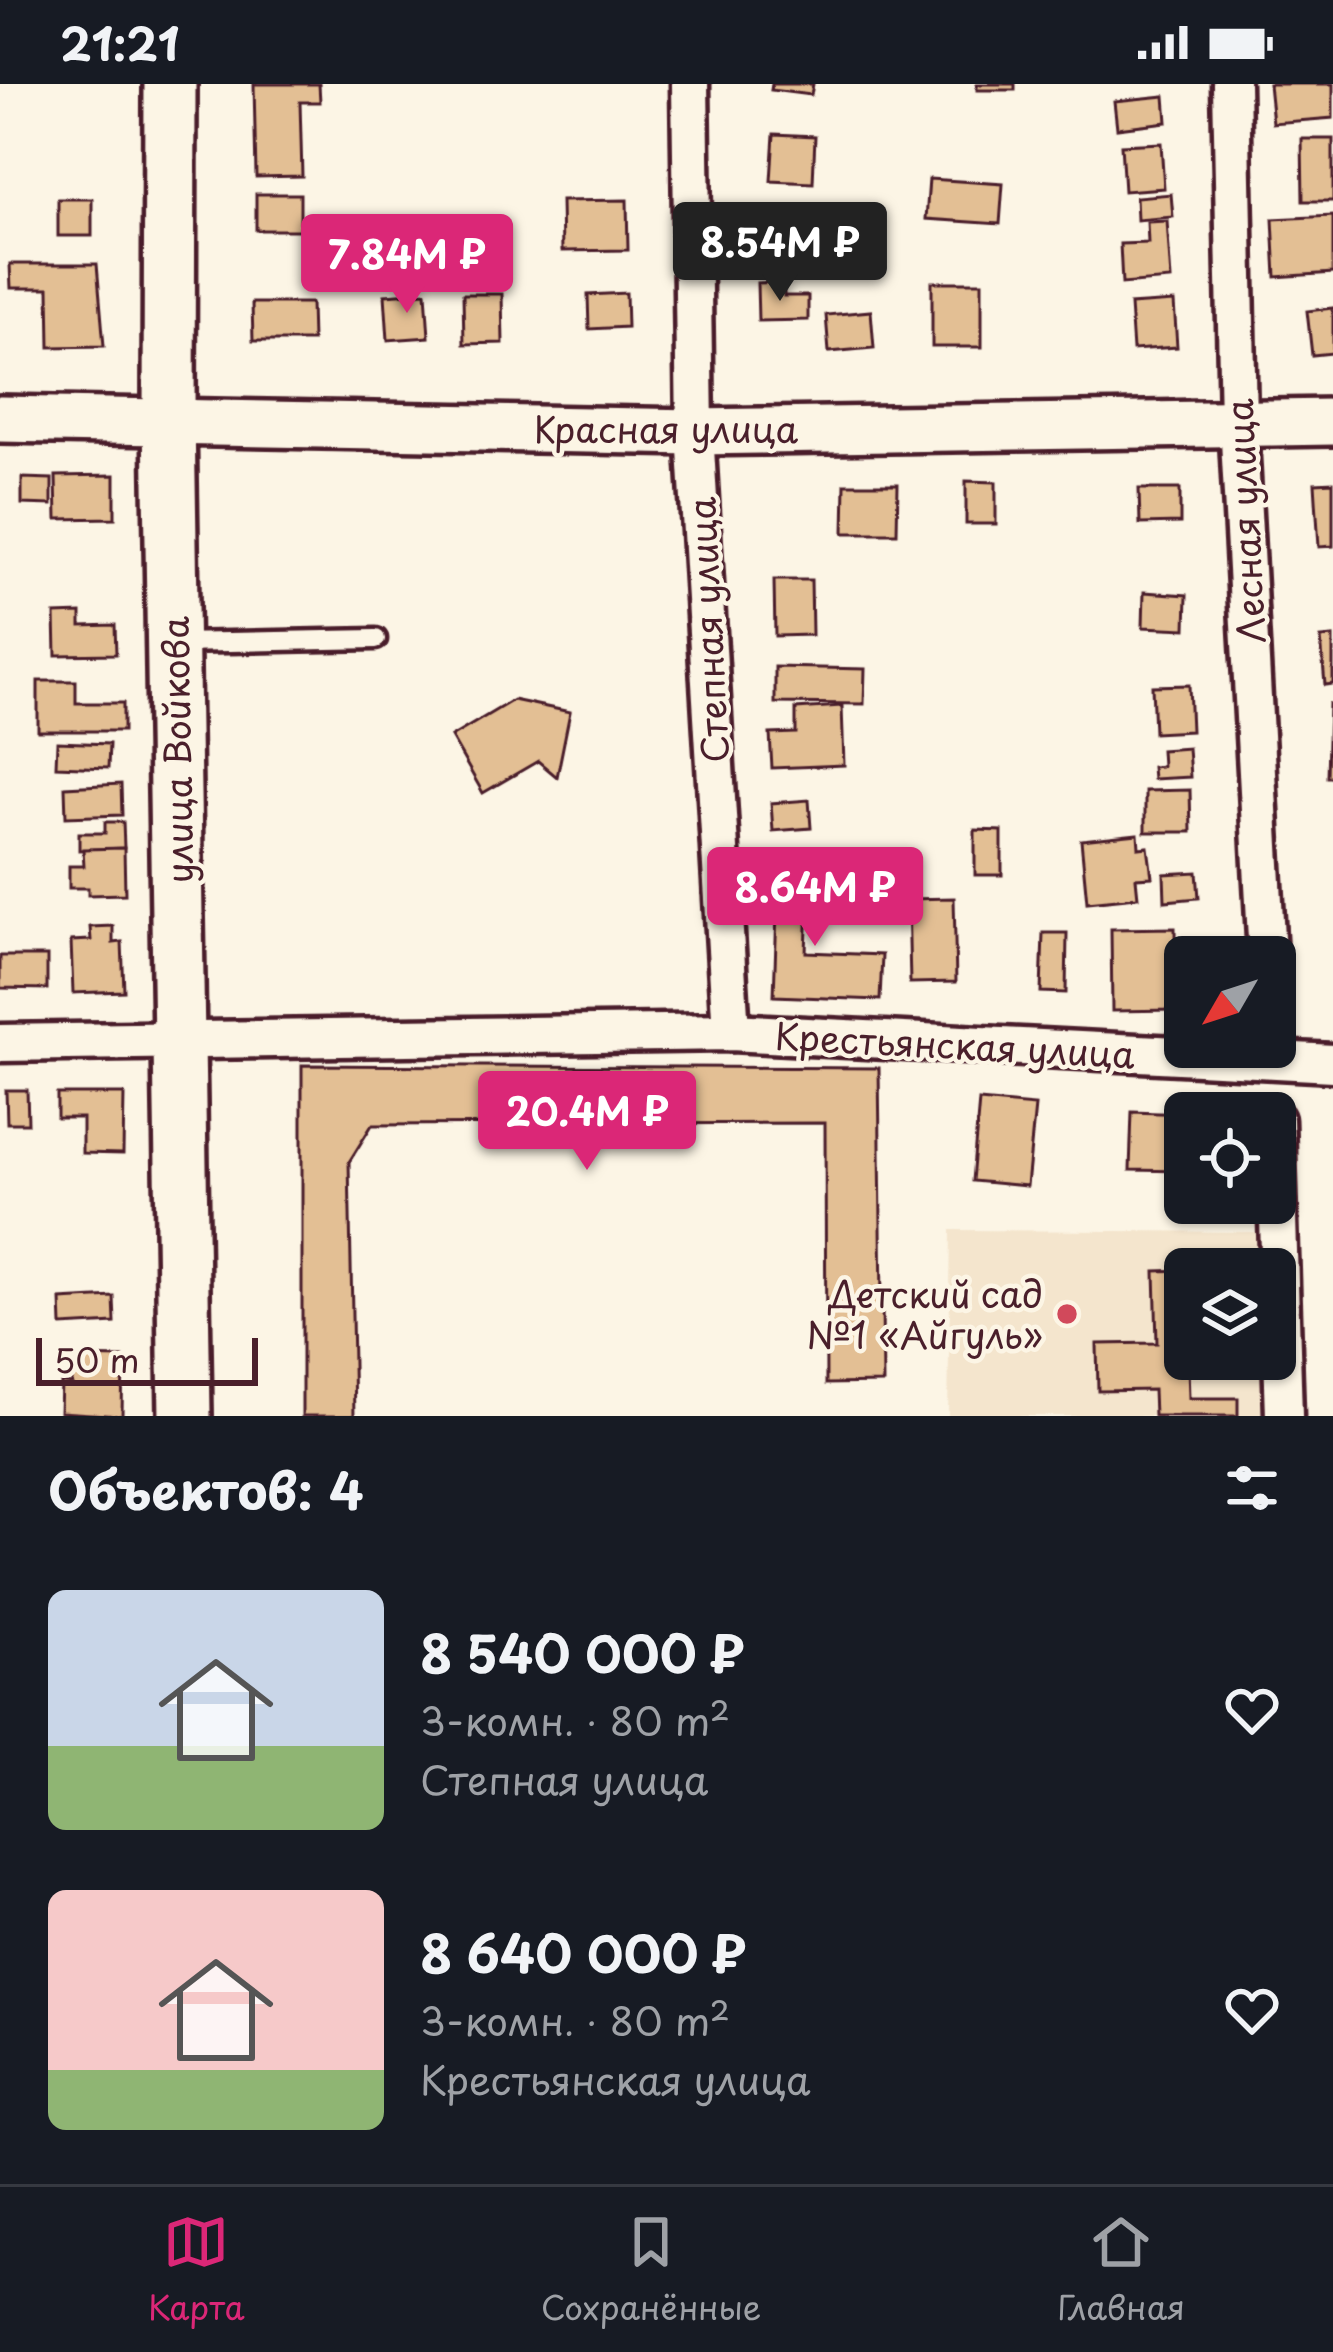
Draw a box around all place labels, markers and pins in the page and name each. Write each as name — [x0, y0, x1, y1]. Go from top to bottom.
pin: 8.54M ₽ — [669, 202, 891, 304]
pin: 7.84M ₽ — [296, 214, 518, 316]
pin: 8.64M ₽ — [704, 847, 926, 949]
pin: 20.4M ₽ — [476, 1071, 698, 1173]
place label: Детский сад №1 «Айгуль» — [806, 1266, 1043, 1361]
marker: Детский сад №1 «Айгуль» — [1054, 1301, 1080, 1327]

